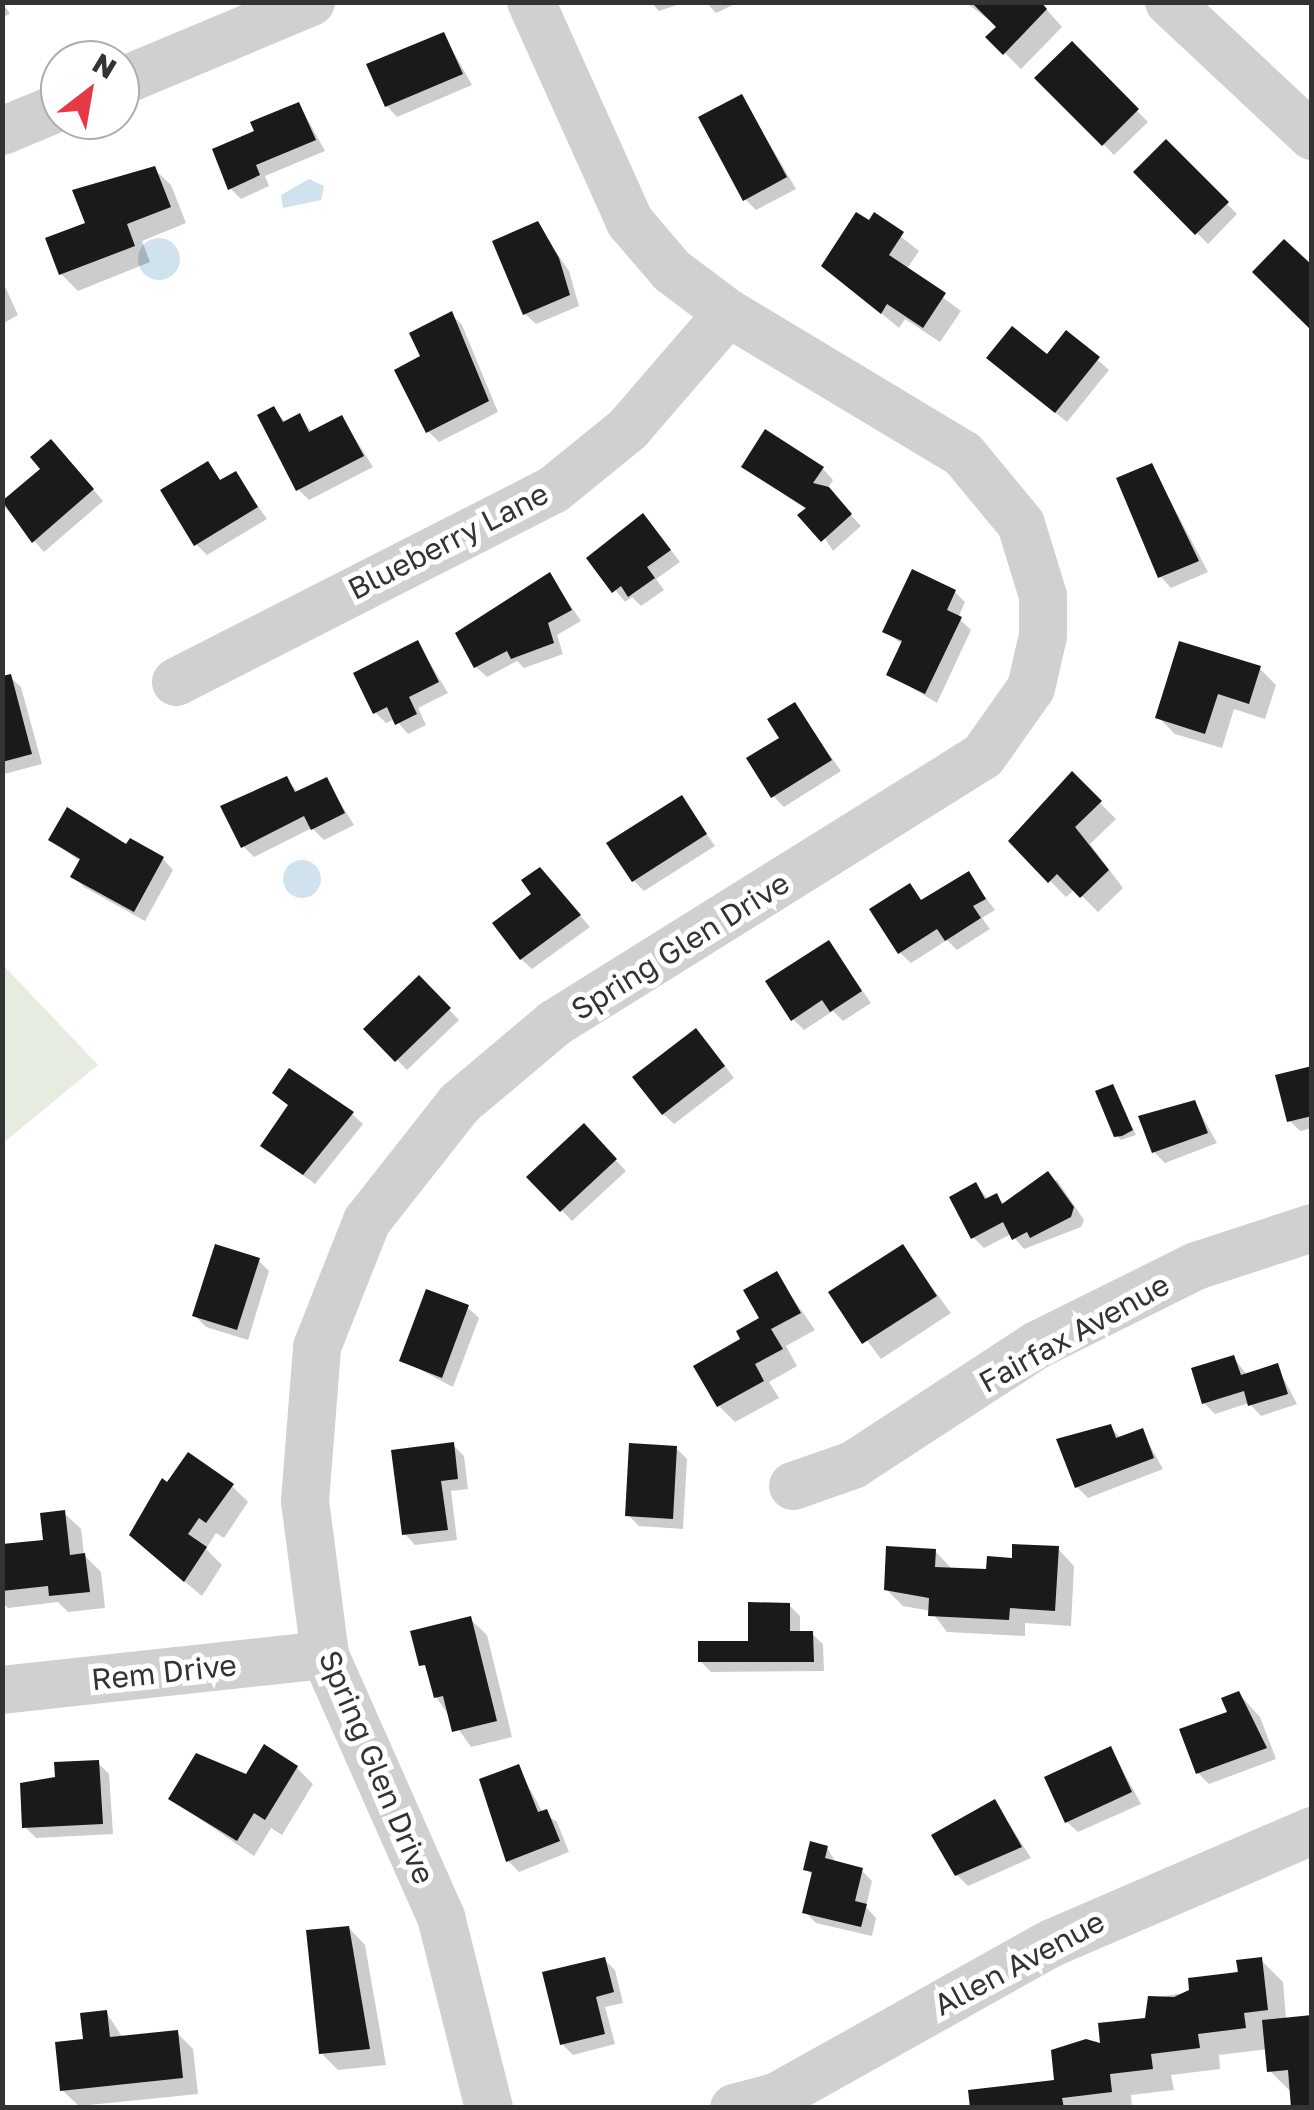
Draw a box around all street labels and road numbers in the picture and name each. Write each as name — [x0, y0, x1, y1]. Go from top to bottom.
street label: Blueberry Lane — [342, 475, 554, 607]
street label: Spring Glen Drive — [564, 865, 796, 1027]
street label: Fairfax Avenue — [973, 1266, 1175, 1400]
street label: Spring Glen Drive — [312, 1645, 442, 1889]
street label: Rem Drive — [90, 1646, 238, 1698]
street label: Allen Avenue — [928, 1903, 1110, 2023]

